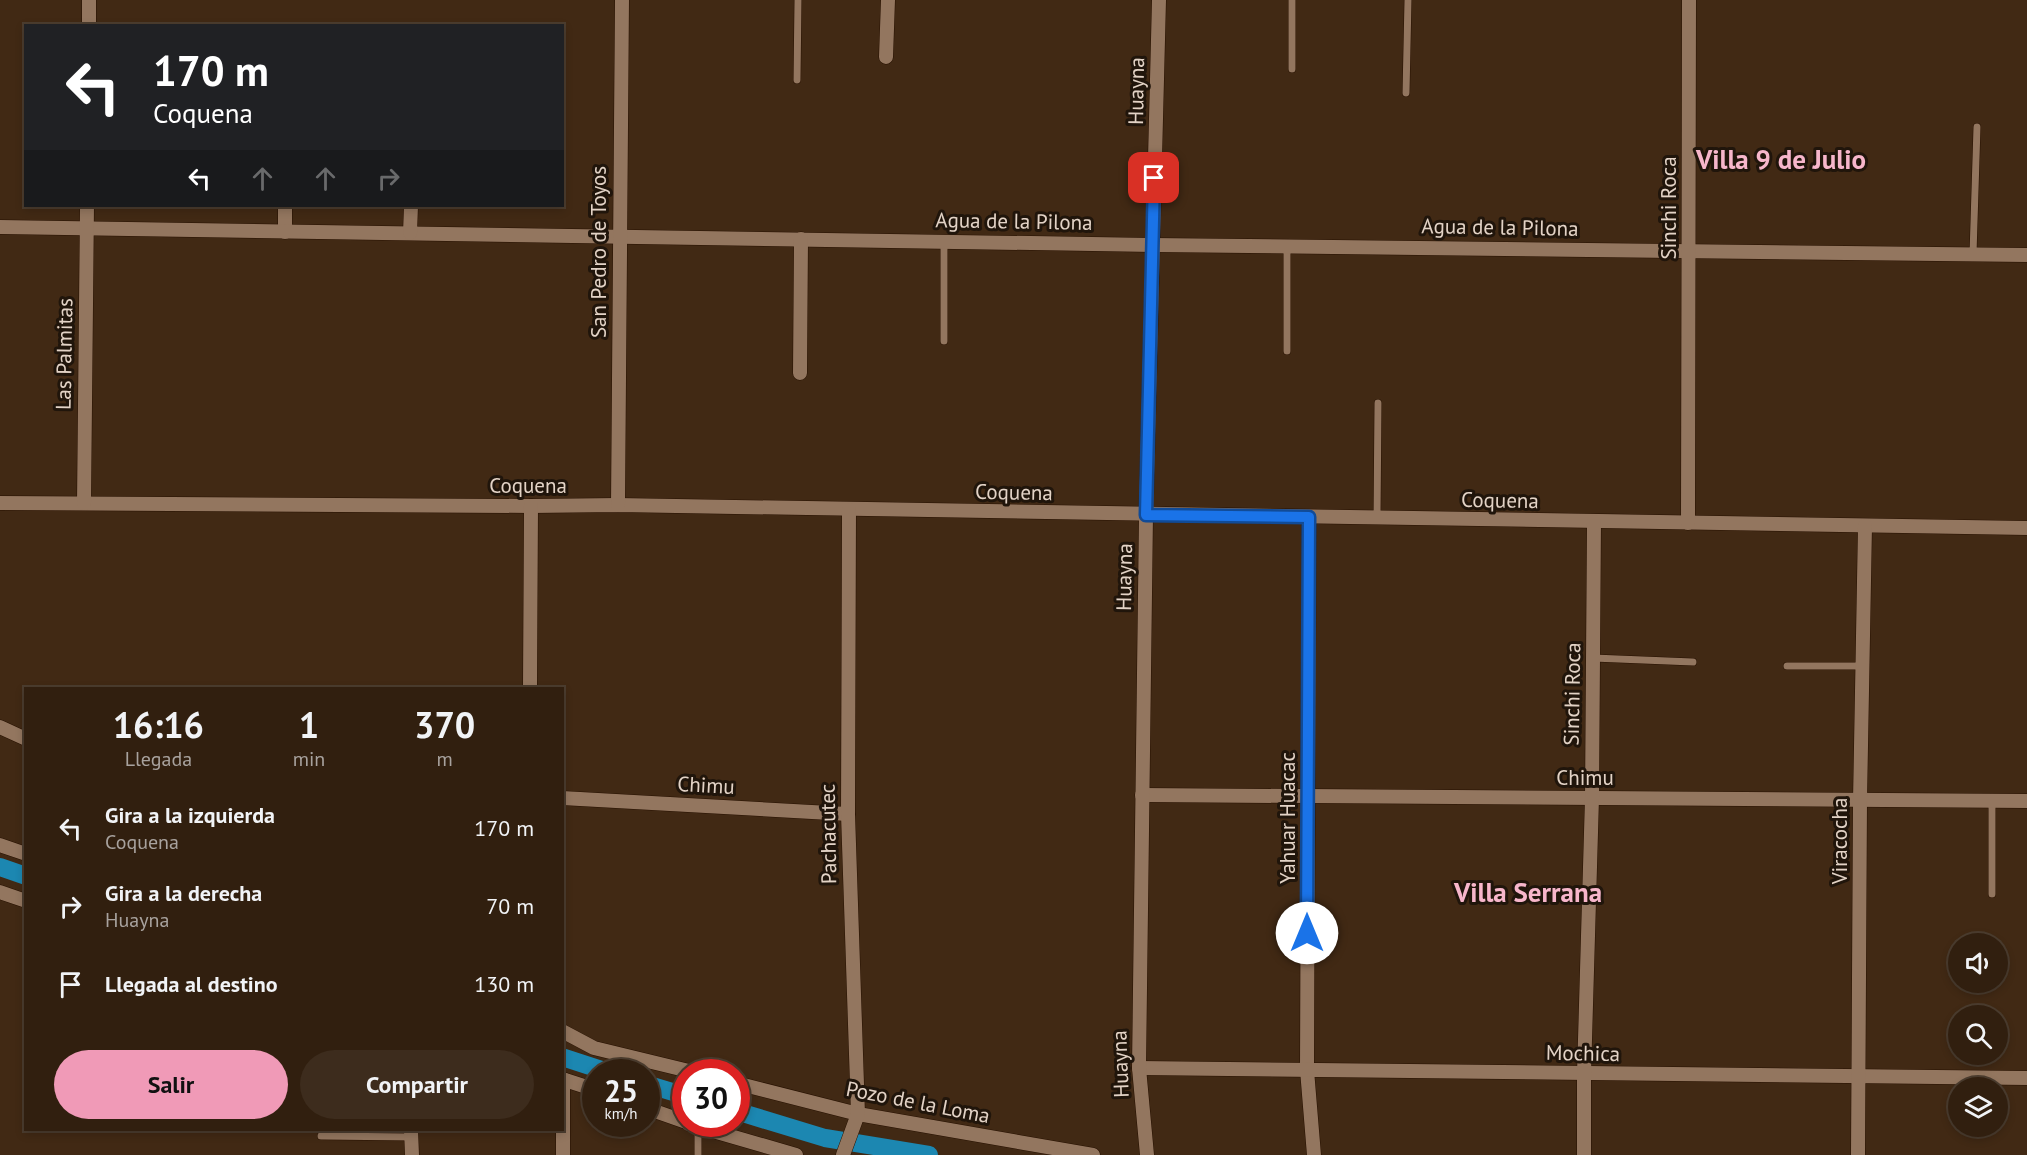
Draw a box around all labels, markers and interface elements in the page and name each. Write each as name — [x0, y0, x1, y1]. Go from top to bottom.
text: 170 m — [153, 43, 269, 98]
icon: left — [54, 48, 132, 126]
street label: Huayna — [1122, 57, 1150, 125]
text: Coquena — [153, 96, 253, 130]
district label: Villa 9 de Julio — [1695, 142, 1866, 176]
pin — [1128, 152, 1179, 203]
street label: Sinchi Roca — [1655, 156, 1682, 260]
icon: arrive — [1137, 161, 1170, 194]
icon: left — [183, 162, 216, 195]
icon: ahead — [246, 162, 279, 195]
icon: ahead — [309, 162, 342, 195]
icon: right — [372, 162, 405, 195]
street label: San Pedro de Toyos — [585, 166, 612, 338]
street label: Agua de la Pilona — [935, 206, 1093, 236]
street label: Agua de la Pilona — [1421, 212, 1579, 242]
street label: Las Palmitas — [50, 298, 78, 410]
street label: Coquena — [489, 472, 567, 499]
street label: Coquena — [975, 478, 1053, 506]
street label: Coquena — [1461, 486, 1539, 514]
street label: Huayna — [1110, 543, 1138, 611]
street label: Sinchi Roca — [1558, 642, 1586, 746]
text: 16:16 — [113, 701, 204, 748]
text: 1 — [299, 701, 319, 748]
text: 370 — [414, 701, 475, 748]
text: Llegada — [125, 746, 192, 772]
text: min — [293, 746, 325, 772]
text: m — [437, 746, 453, 772]
street label: Yahuar Huacac — [1274, 752, 1301, 884]
street label: Chimu — [1556, 764, 1614, 791]
street label: Chimu — [677, 770, 735, 800]
street label: Pachacutec — [814, 784, 842, 884]
street label: Viracocha — [1826, 798, 1853, 885]
text: Gira a la izquierda — [105, 801, 275, 829]
icon: left — [54, 812, 87, 845]
text: 170 m — [474, 814, 534, 842]
text: Coquena — [105, 829, 179, 855]
district label: Villa Serrana — [1453, 875, 1602, 909]
text: Gira a la derecha — [105, 879, 262, 907]
icon: right — [54, 890, 87, 923]
text: 70 m — [486, 892, 534, 920]
position arrow — [1275, 901, 1339, 965]
text: Huayna — [105, 907, 169, 933]
map controls — [1948, 933, 2008, 1137]
button: sound — [1948, 933, 2008, 993]
icon: arrive — [54, 968, 87, 1001]
text: Llegada al destino — [105, 970, 278, 998]
text: 130 m — [474, 970, 534, 998]
button: search — [1948, 1005, 2008, 1065]
street label: Huayna — [1105, 1030, 1135, 1098]
street label: Mochica — [1546, 1039, 1620, 1067]
button: Salir — [54, 1050, 288, 1119]
button: Compartir — [300, 1050, 534, 1119]
speed limit sign: 30 — [672, 1059, 750, 1137]
text: 25 — [604, 1071, 638, 1110]
street label: Pozo de la Loma — [844, 1075, 992, 1129]
button: layers — [1948, 1077, 2008, 1137]
text: km/h — [605, 1104, 637, 1123]

